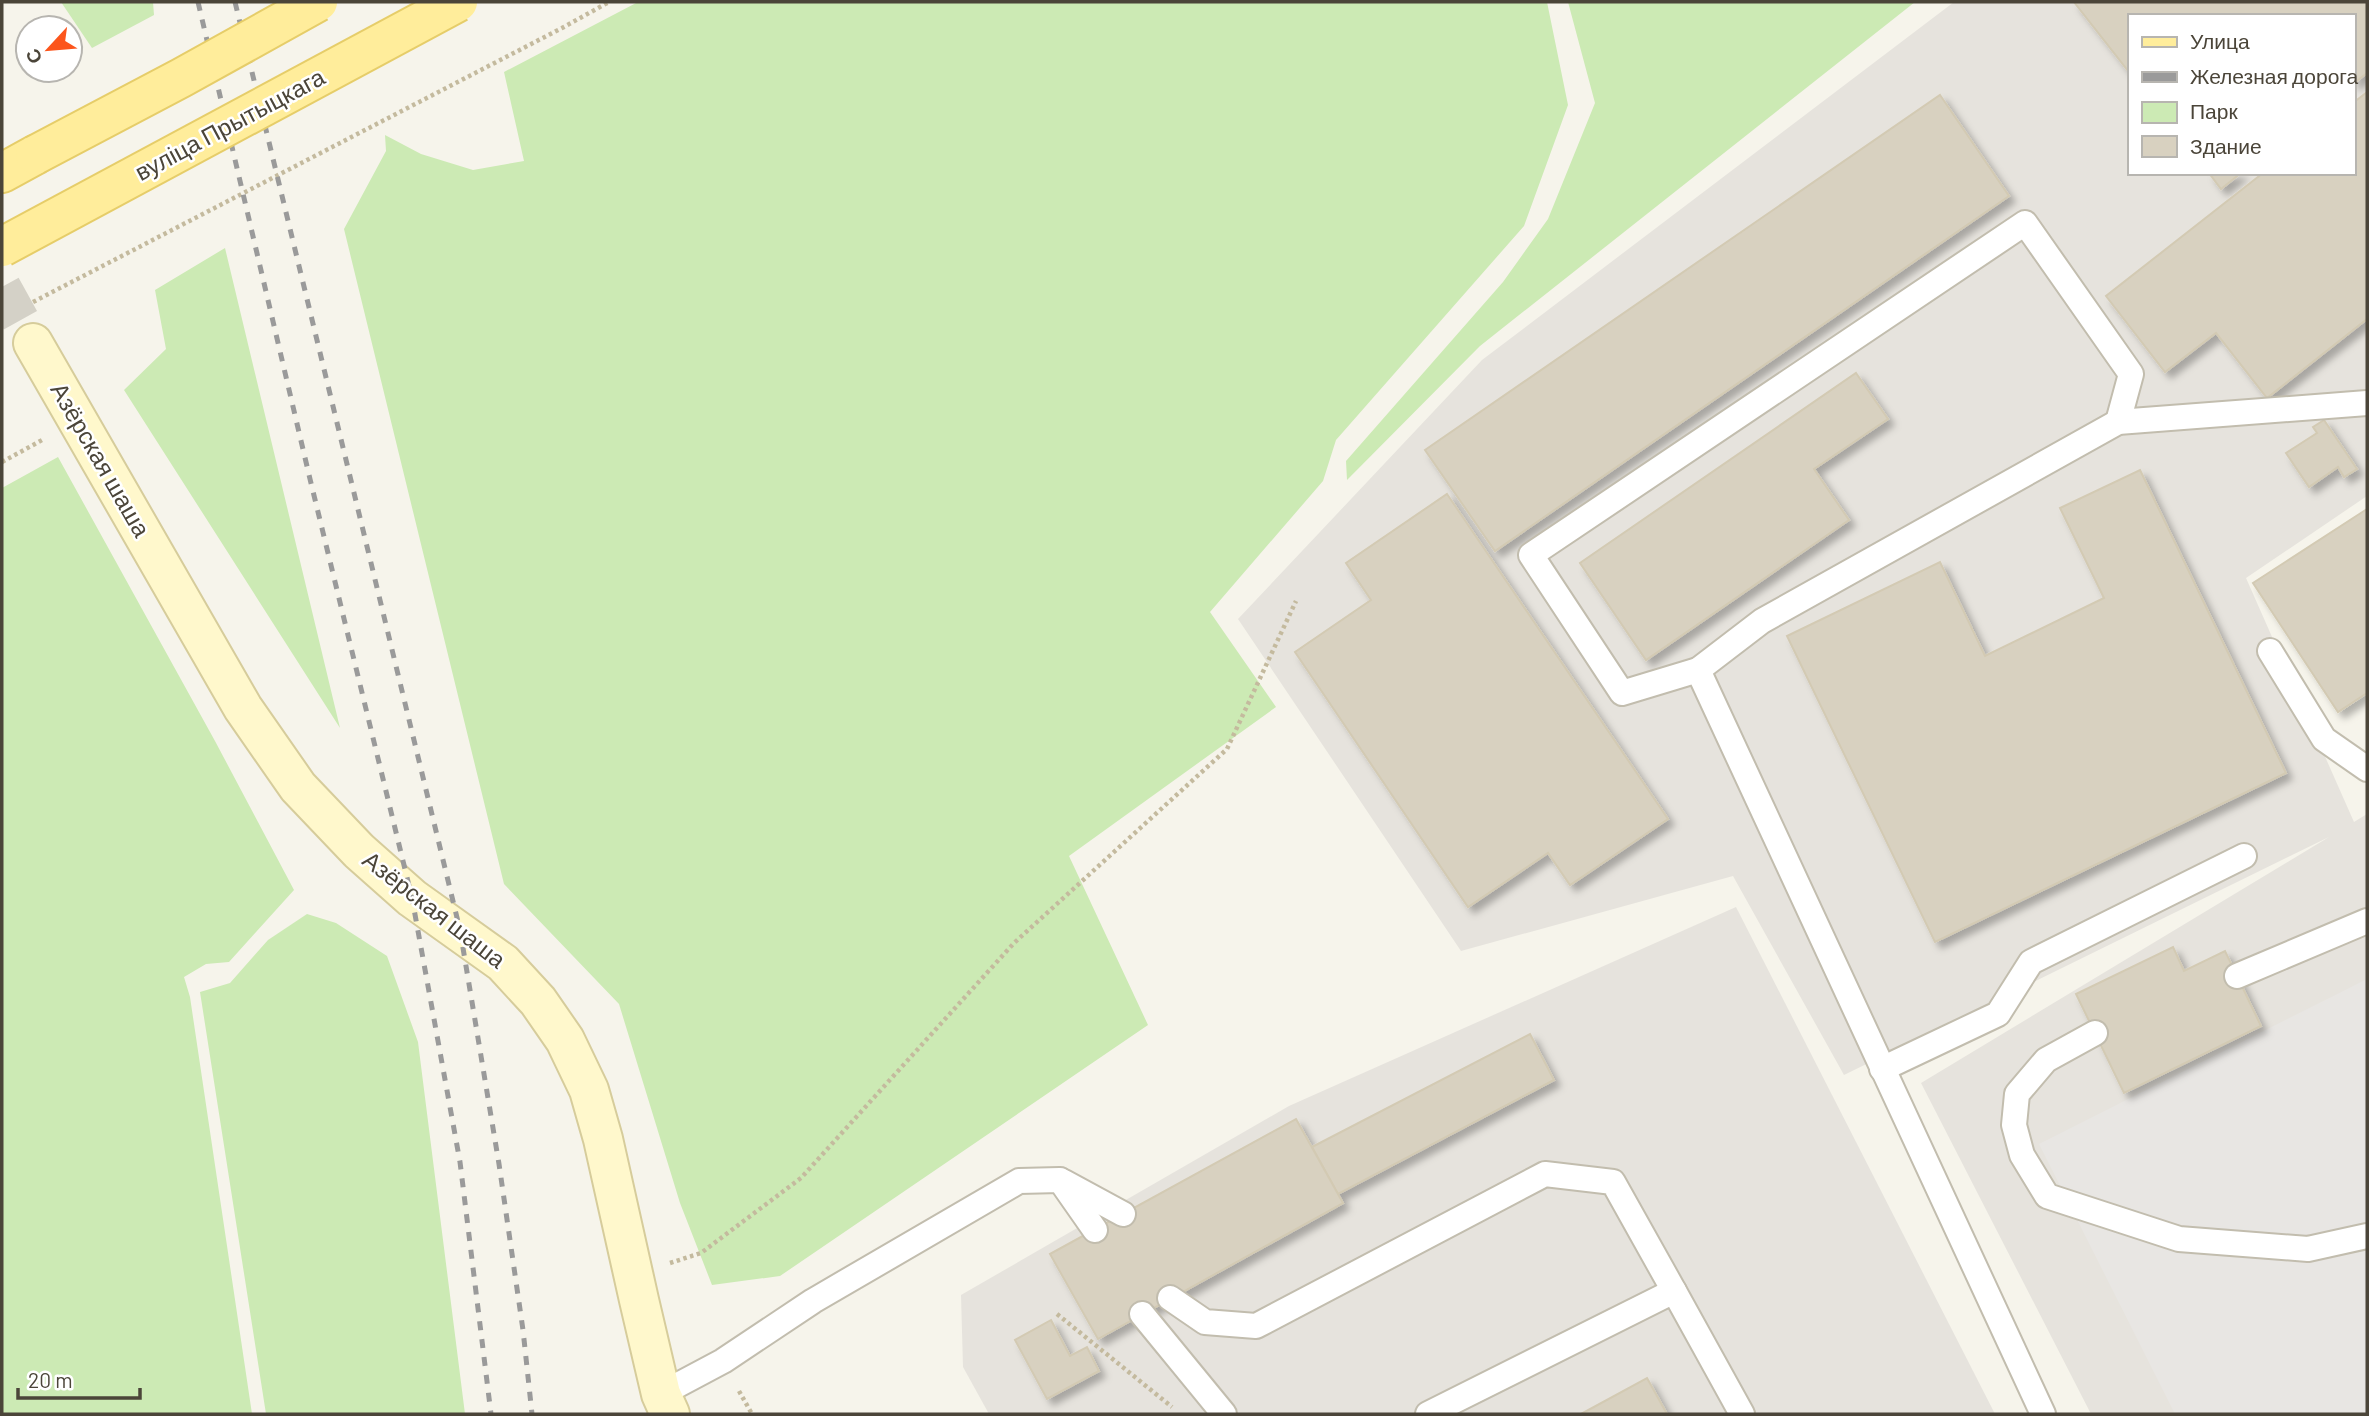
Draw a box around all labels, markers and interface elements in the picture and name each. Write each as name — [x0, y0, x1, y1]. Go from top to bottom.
north arrow — [14, 14, 84, 84]
legend — [2128, 14, 2355, 175]
text: Улица — [2190, 28, 2250, 53]
text: С — [20, 45, 47, 68]
street label: вуліца Прытыцкага — [129, 61, 330, 186]
text: Железная дорога — [2190, 63, 2359, 88]
text: Парк — [2190, 98, 2238, 123]
text: Здание — [2190, 133, 2262, 158]
street label: Азёрская шаша — [45, 377, 157, 542]
street label: Азёрская шаша — [358, 844, 513, 974]
scale bar — [18, 1356, 140, 1400]
text: 20 m — [28, 1367, 73, 1392]

